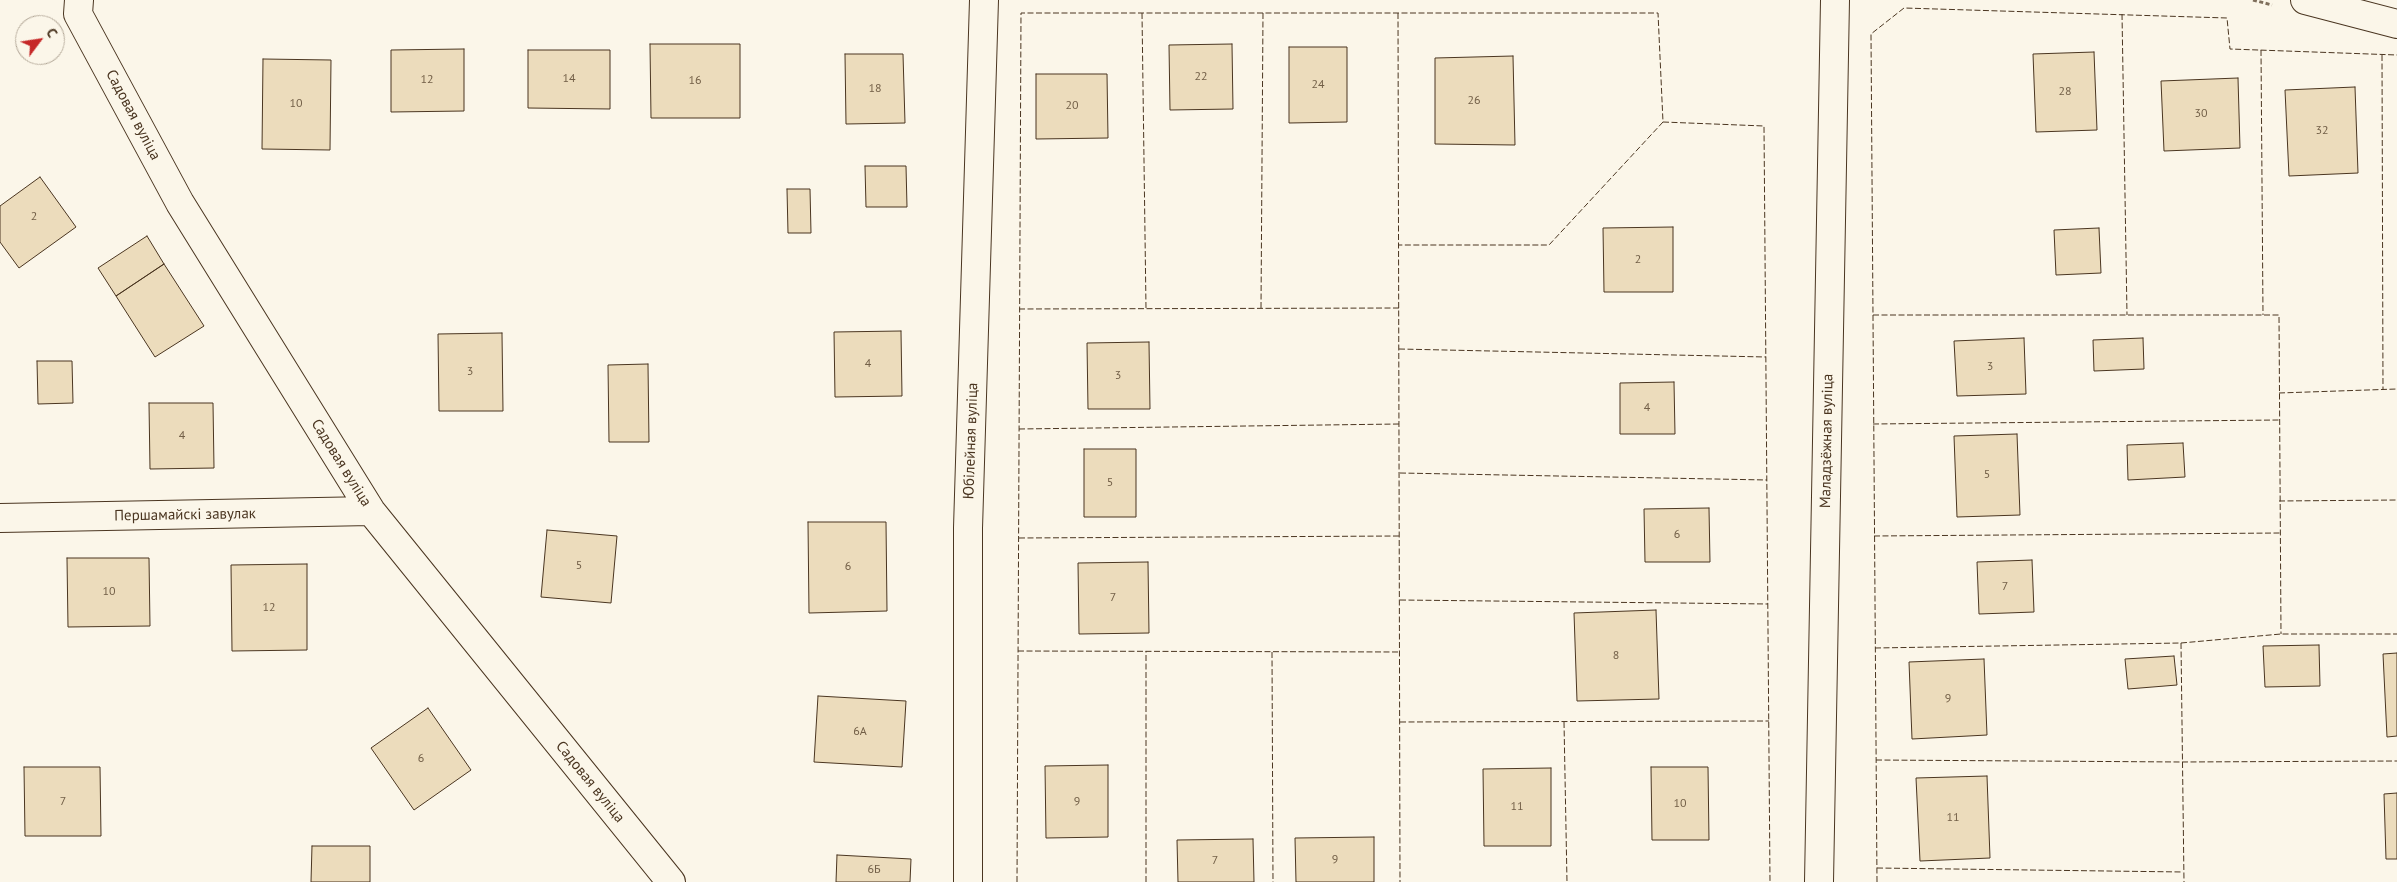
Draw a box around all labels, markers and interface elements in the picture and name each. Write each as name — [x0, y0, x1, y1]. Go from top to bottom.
north arrow — [15, 15, 65, 65]
text: С — [42, 25, 62, 41]
street label: Садовая вуліца — [102, 67, 164, 163]
house number: 22 — [1194, 70, 1208, 84]
house number: 14 — [562, 72, 576, 86]
house number: 12 — [420, 73, 434, 87]
house number: 16 — [688, 74, 702, 88]
house number: 24 — [1311, 78, 1325, 92]
house number: 18 — [868, 82, 882, 96]
house number: 28 — [2058, 85, 2072, 99]
house number: 26 — [1467, 94, 1481, 108]
house number: 10 — [289, 97, 303, 111]
house number: 20 — [1065, 99, 1079, 113]
house number: 30 — [2194, 107, 2208, 121]
house number: 32 — [2315, 124, 2329, 138]
house number: 2 — [31, 210, 37, 224]
house number: 2 — [1635, 253, 1641, 267]
house number: 4 — [865, 357, 871, 371]
house number: 3 — [1987, 360, 1993, 374]
house number: 3 — [467, 365, 473, 379]
house number: 3 — [1115, 369, 1121, 383]
street label: Маладзёжная вуліца — [1817, 374, 1837, 508]
street label: Юбілейная вуліца — [960, 382, 982, 500]
house number: 4 — [1644, 401, 1650, 415]
street label: Садовая вуліца — [307, 416, 375, 510]
house number: 4 — [179, 429, 185, 443]
house number: 5 — [1984, 468, 1990, 482]
house number: 5 — [1107, 476, 1113, 490]
street label: Першамайскі завулак — [114, 505, 256, 525]
house number: 6 — [1674, 528, 1680, 542]
house number: 5 — [576, 559, 582, 573]
house number: 6 — [845, 560, 851, 574]
house number: 7 — [2002, 580, 2008, 594]
house number: 10 — [102, 585, 116, 599]
house number: 7 — [1110, 591, 1116, 605]
house number: 12 — [262, 601, 276, 615]
house number: 8 — [1613, 649, 1619, 663]
house number: 9 — [1945, 692, 1951, 706]
house number: 6А — [853, 725, 867, 739]
street label: Садовая вуліца — [552, 738, 628, 826]
house number: 6 — [418, 752, 424, 766]
house number: 7 — [60, 795, 66, 809]
house number: 9 — [1074, 795, 1080, 809]
house number: 10 — [1673, 797, 1687, 811]
house number: 11 — [1510, 800, 1524, 814]
house number: 11 — [1946, 811, 1960, 825]
house number: 9 — [1332, 853, 1338, 867]
house number: 7 — [1212, 854, 1218, 868]
house number: 6Б — [867, 863, 881, 877]

